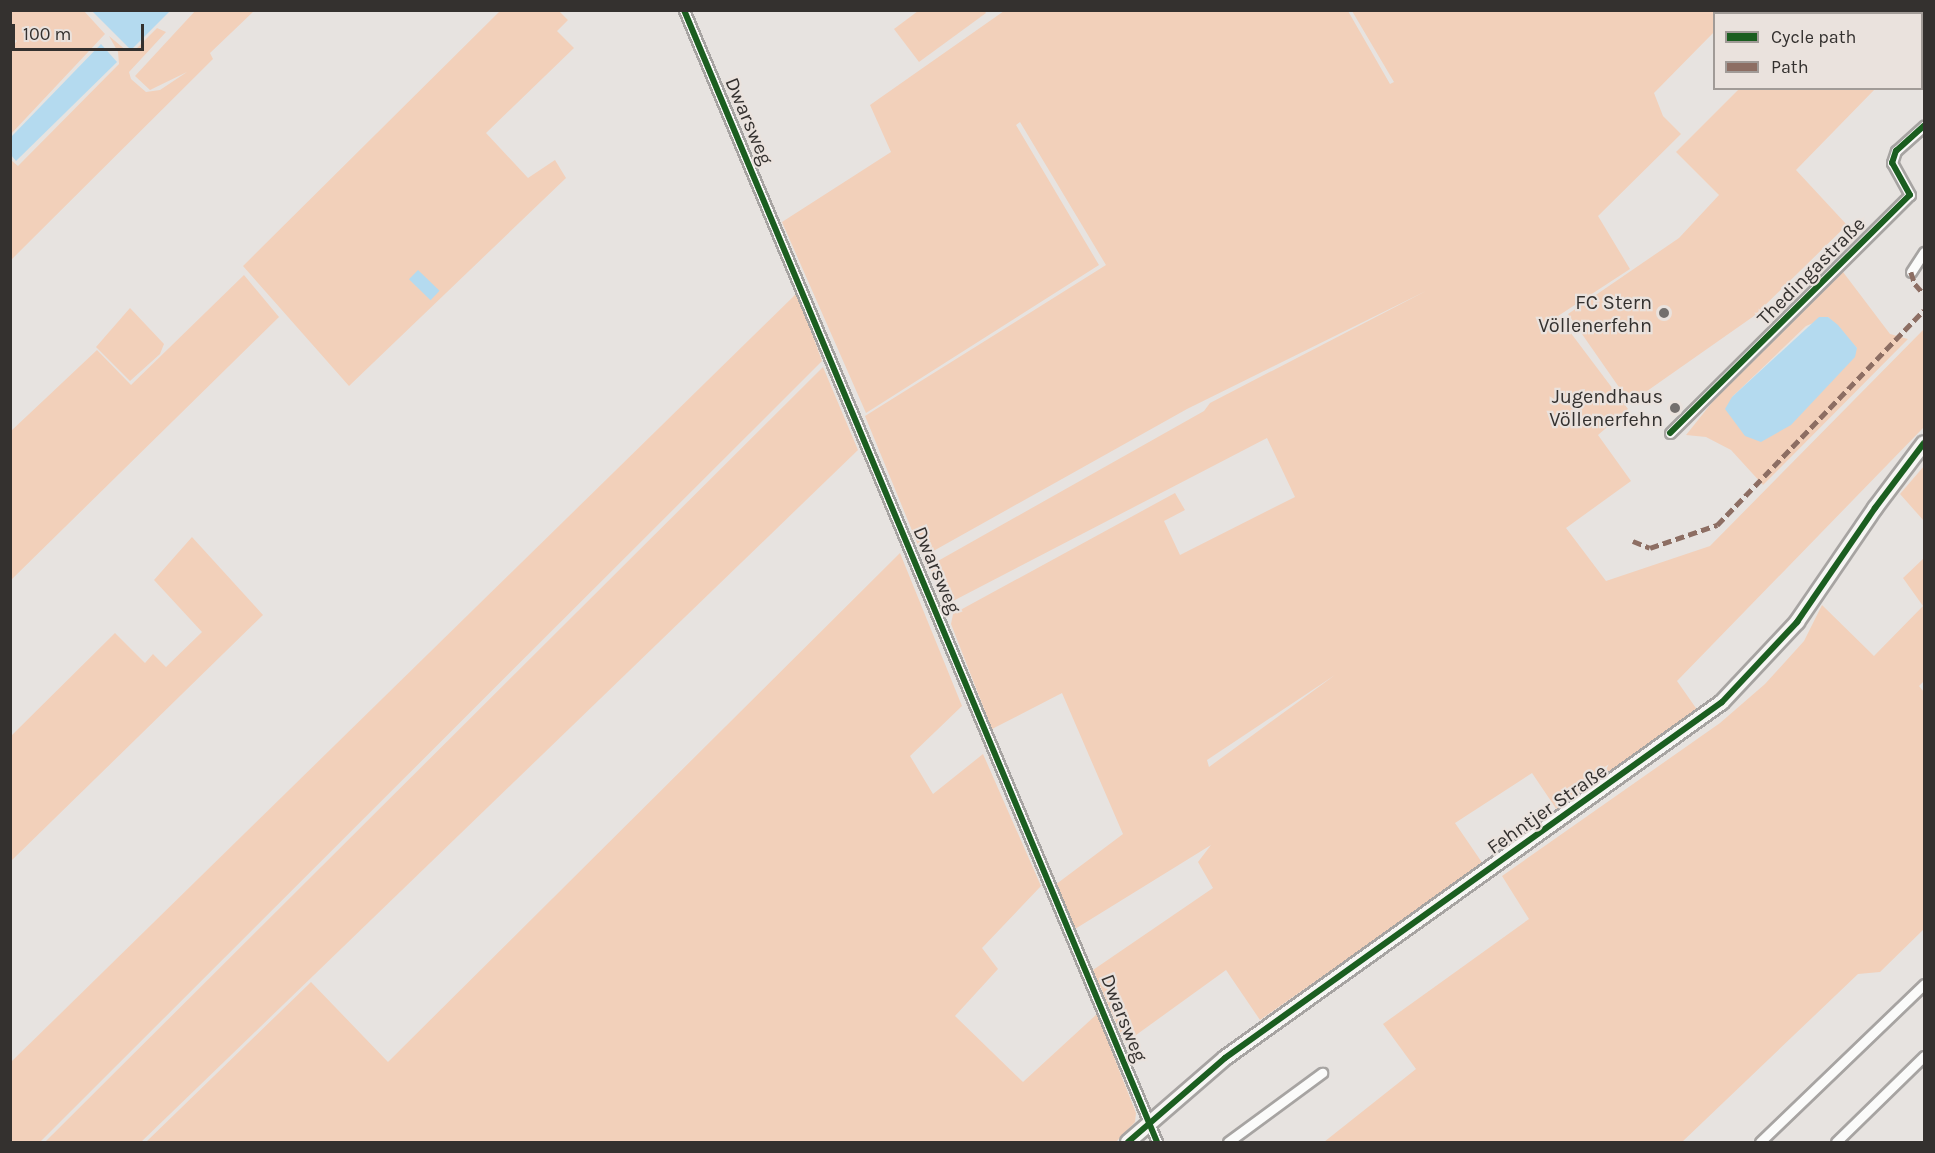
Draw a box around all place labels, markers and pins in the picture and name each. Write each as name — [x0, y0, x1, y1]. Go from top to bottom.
place label: FC Stern Völlenerfehn — [1538, 290, 1652, 337]
marker: FC Stern Völlenerfehn — [1657, 306, 1671, 320]
place label: Jugendhaus Völlenerfehn — [1549, 384, 1663, 431]
marker: Jugendhaus Völlenerfehn — [1668, 401, 1682, 415]

